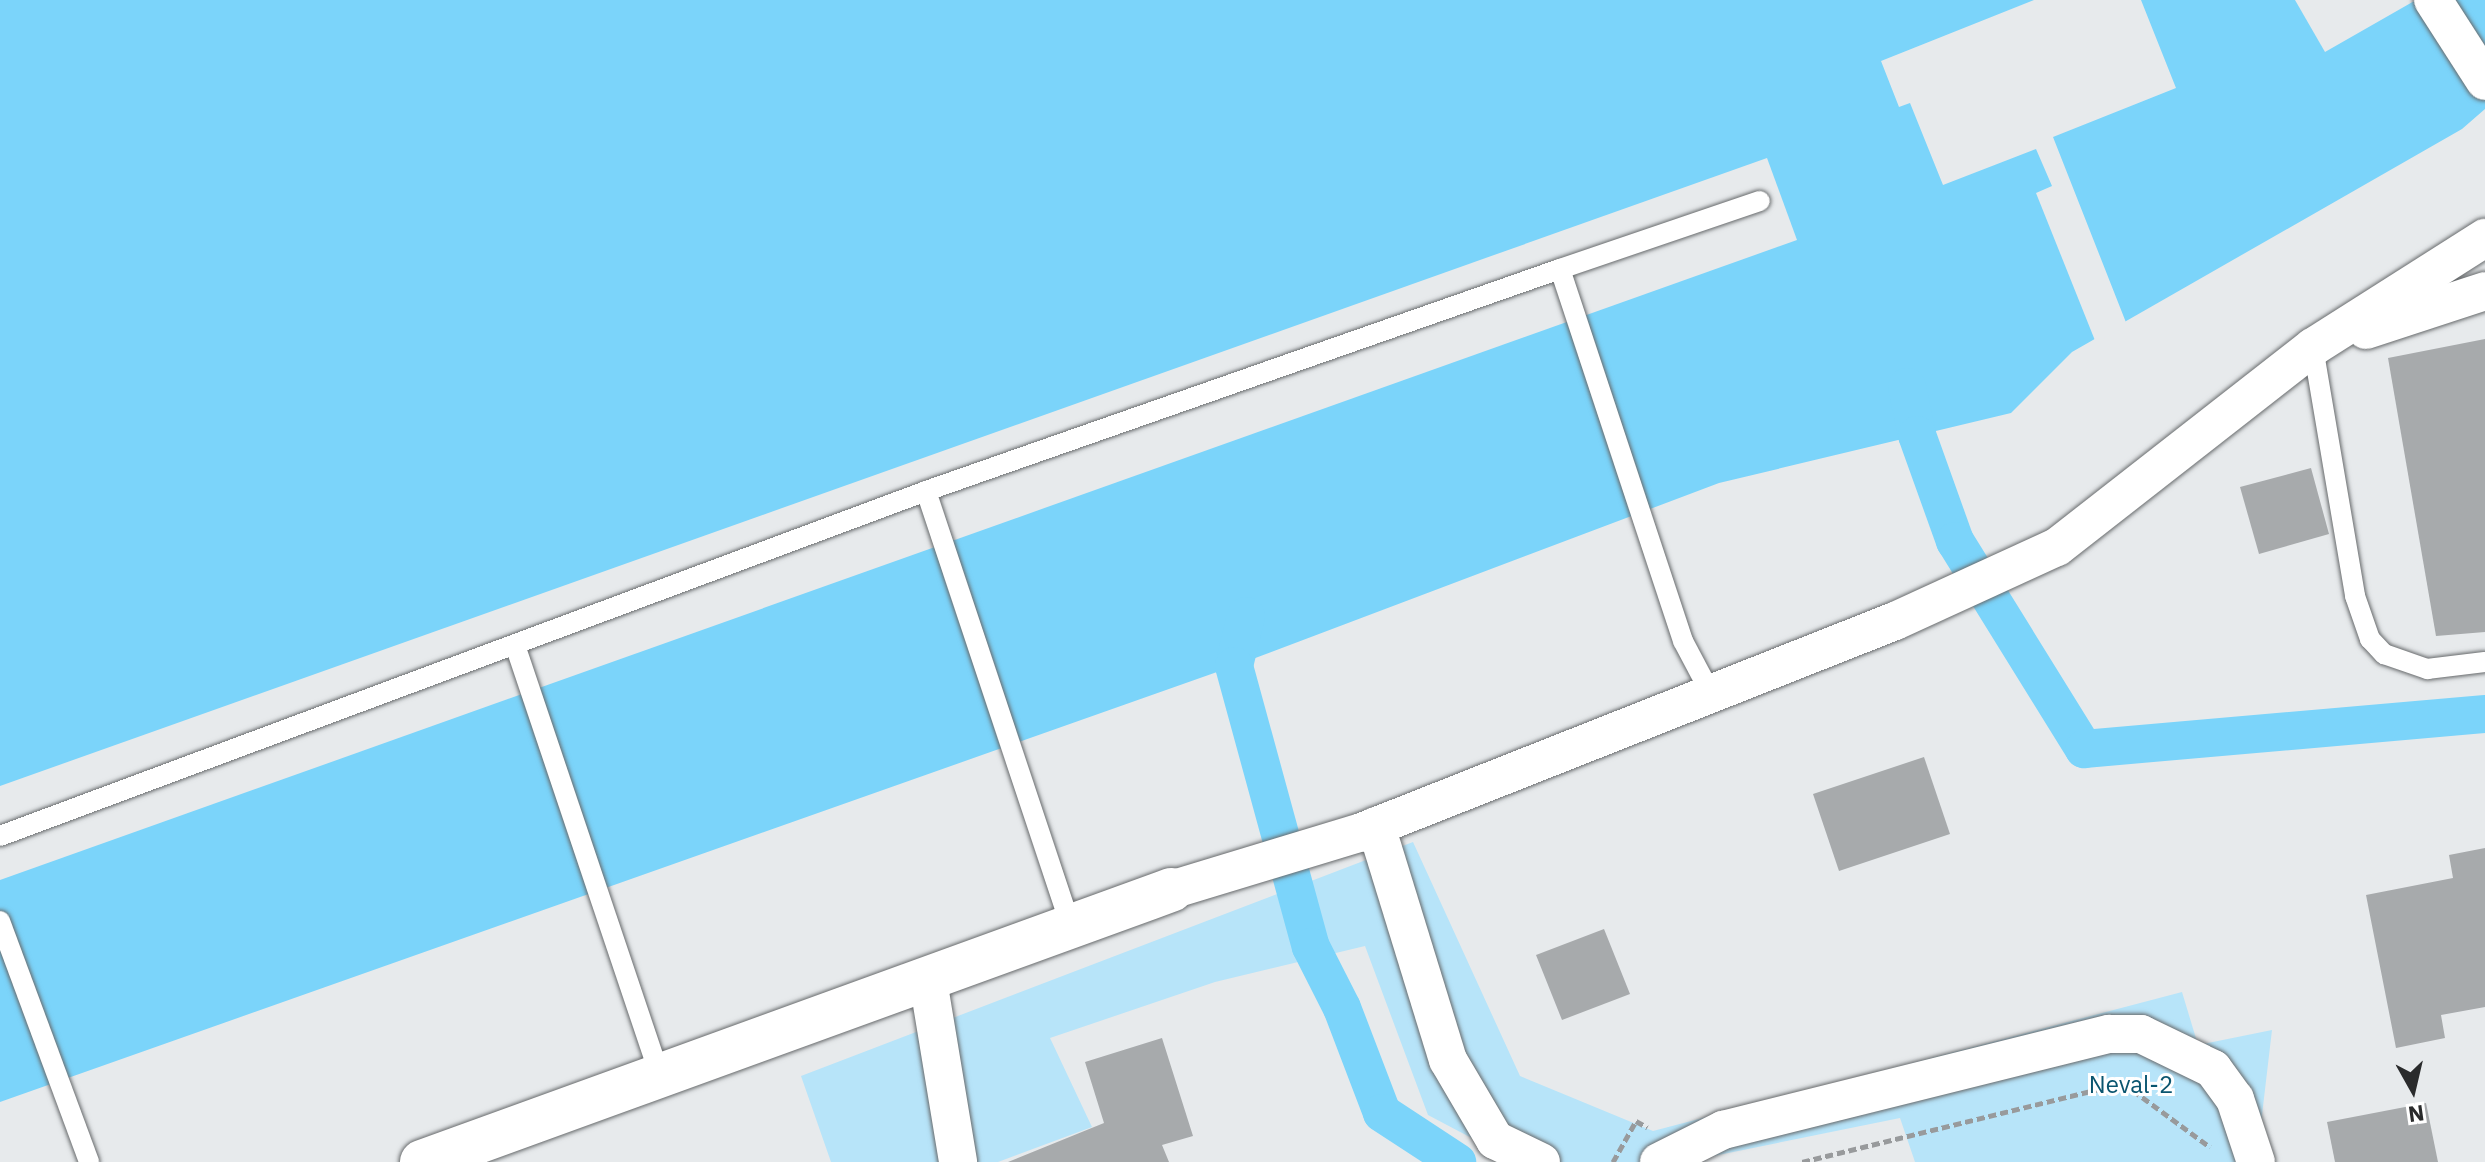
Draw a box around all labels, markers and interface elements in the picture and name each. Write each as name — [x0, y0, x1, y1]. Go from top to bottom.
north arrow — [2373, 1050, 2453, 1130]
park label: Neval-2 — [2089, 1071, 2173, 1099]
text: N — [2407, 1099, 2426, 1130]

